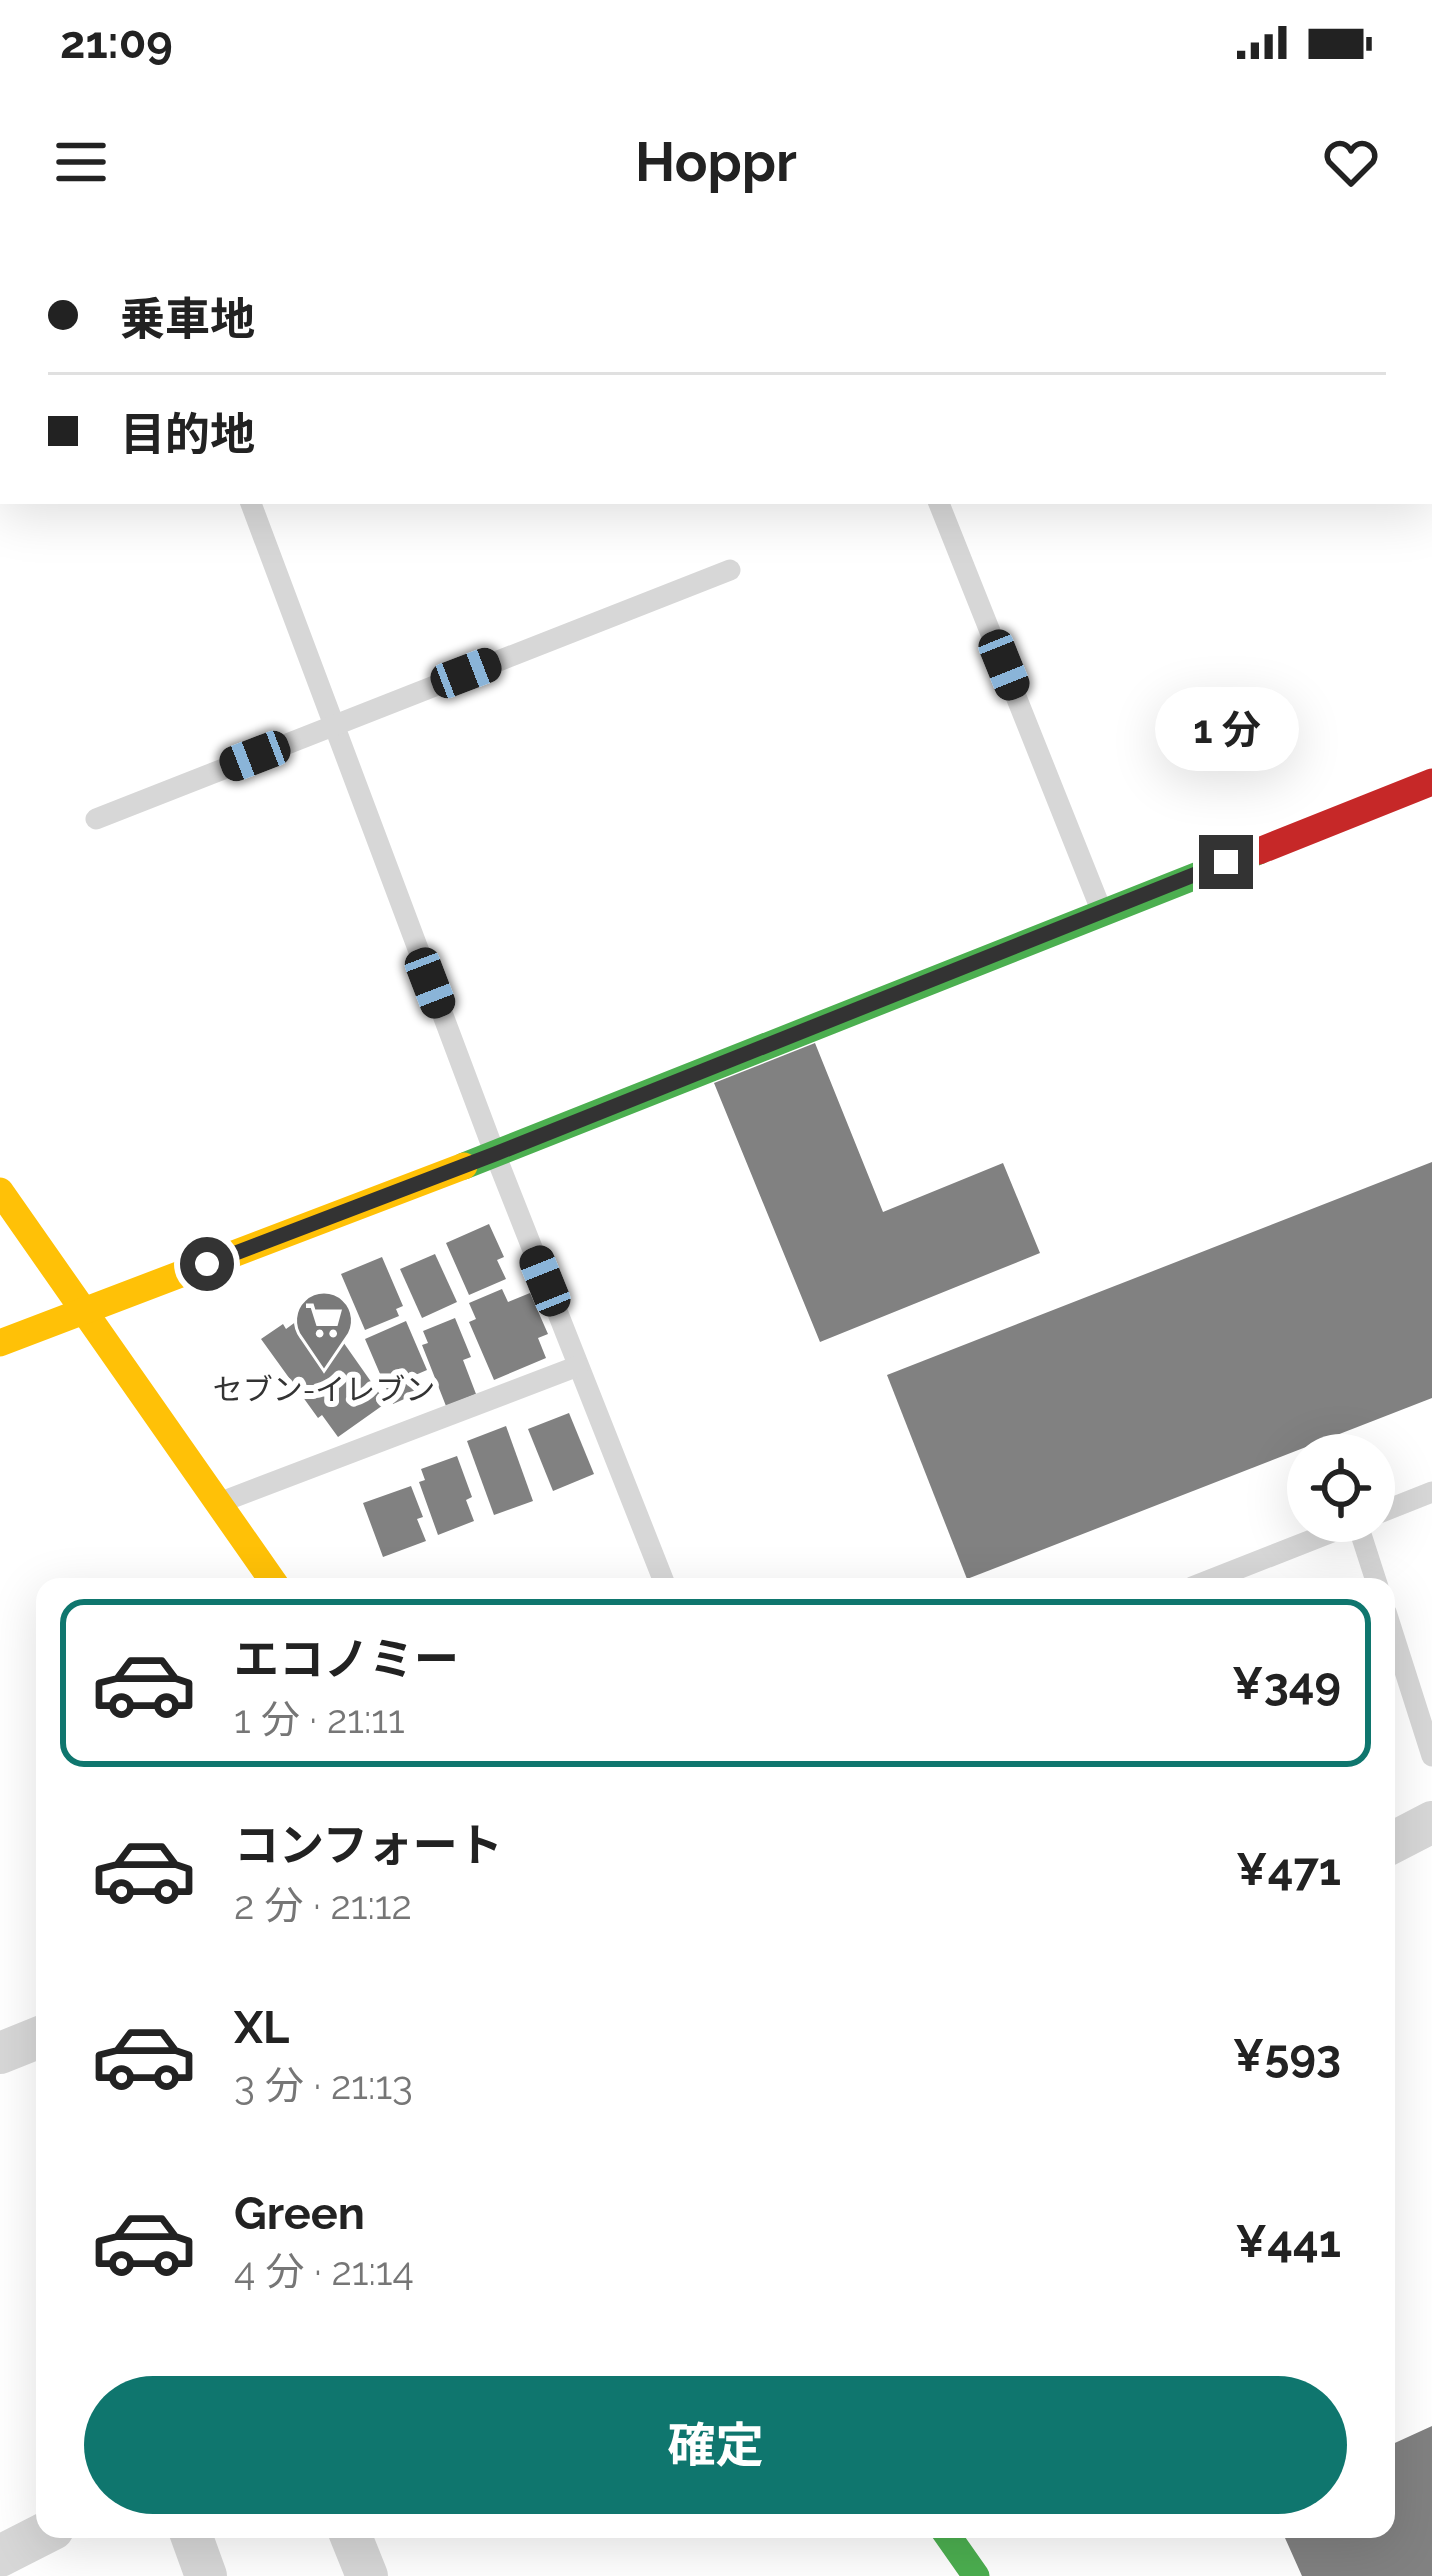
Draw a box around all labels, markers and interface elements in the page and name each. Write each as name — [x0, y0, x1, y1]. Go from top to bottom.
text: 21:09 — [60, 16, 173, 69]
icon: menu — [48, 129, 114, 195]
icon: heart — [1318, 129, 1384, 195]
text: Hoppr — [635, 130, 797, 194]
text: 乗車地 — [120, 293, 255, 346]
text: 目的地 — [120, 408, 255, 461]
car — [974, 625, 1034, 705]
car — [426, 643, 506, 703]
callout: 1 分 — [1154, 688, 1298, 772]
text: 1 分 — [1193, 706, 1261, 752]
car — [215, 726, 295, 786]
route end — [1199, 835, 1253, 889]
car — [400, 943, 460, 1023]
route start — [180, 1237, 234, 1291]
car — [515, 1241, 575, 1321]
supermarket icon: セブン-イレブン — [293, 1289, 355, 1371]
place label: セブン-イレブン — [213, 1372, 435, 1407]
map controls — [1287, 1434, 1395, 1542]
button: locate — [1287, 1434, 1395, 1542]
icon: car — [90, 1629, 198, 1737]
text: エコノミー — [234, 1633, 459, 1686]
text: ¥349 — [1232, 1657, 1341, 1710]
text: 1 分 · 21:11 — [234, 1696, 405, 1742]
icon: car — [90, 1815, 198, 1923]
text: コンフォート — [234, 1819, 503, 1872]
text: ¥471 — [1236, 1843, 1341, 1896]
text: 2 分 · 21:12 — [234, 1882, 412, 1928]
icon: car — [90, 2001, 198, 2109]
text: XL — [234, 2001, 289, 2054]
text: ¥593 — [1232, 2029, 1341, 2082]
text: 3 分 · 21:13 — [234, 2062, 413, 2108]
icon: car — [90, 2187, 198, 2295]
text: Green — [234, 2187, 365, 2240]
text: ¥441 — [1235, 2215, 1341, 2268]
text: 4 分 · 21:14 — [234, 2248, 414, 2294]
button: 確定 — [84, 2376, 1347, 2514]

